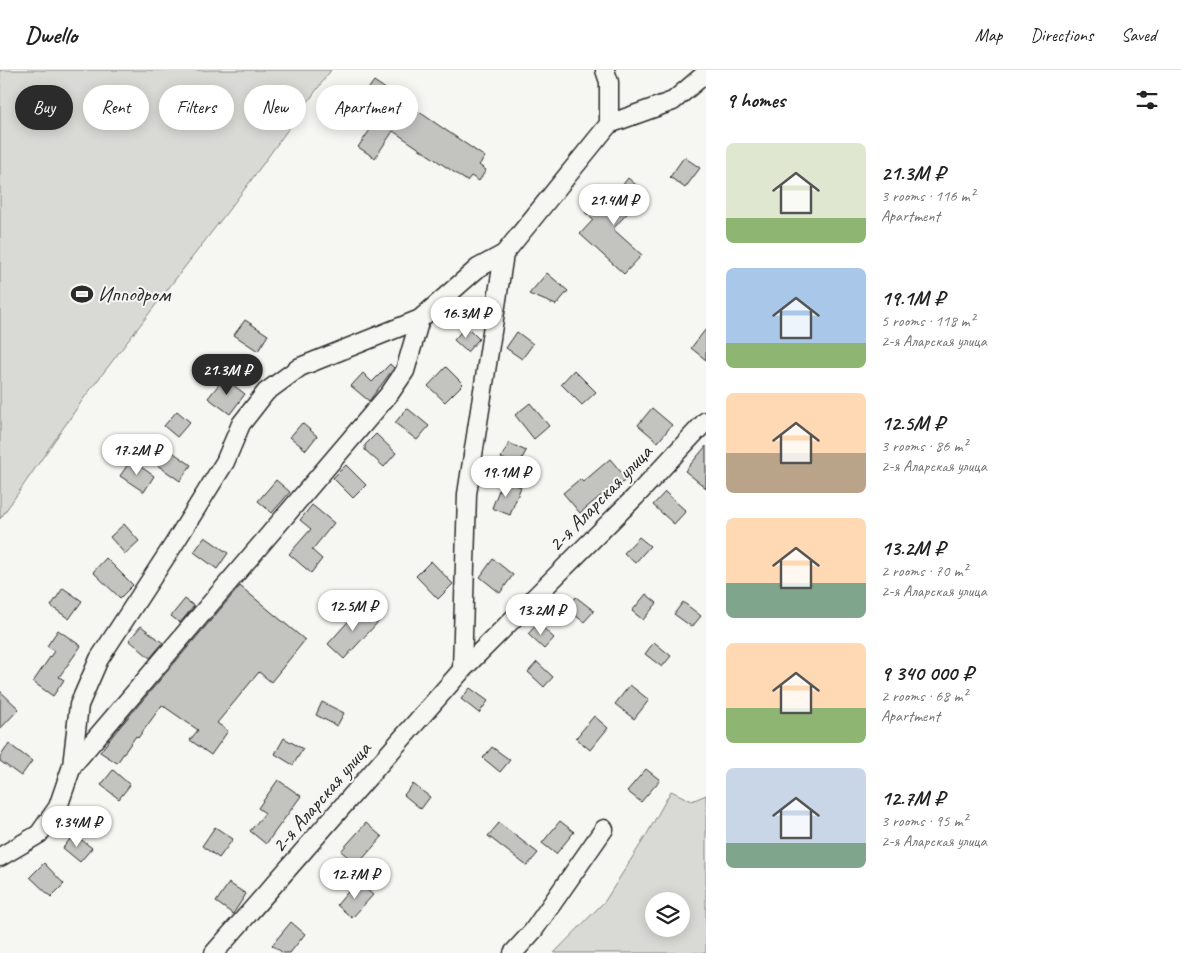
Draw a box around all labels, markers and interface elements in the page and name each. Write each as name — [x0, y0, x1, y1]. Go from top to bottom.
text: Dwello — [25, 20, 77, 50]
text: Map — [975, 24, 1002, 46]
text: Directions — [1030, 24, 1093, 46]
text: Saved — [1121, 24, 1156, 46]
chip: Buy — [15, 85, 73, 130]
chip: Rent — [83, 85, 149, 130]
chip: Filters — [159, 85, 234, 130]
chip: New — [244, 85, 306, 130]
chip: Apartment — [316, 85, 418, 130]
icon: filters — [1133, 86, 1161, 114]
text: 9 homes — [726, 87, 785, 113]
text: 21.3M ₽ — [881, 160, 945, 186]
icon: home — [766, 163, 826, 223]
pin: 21.4M ₽ — [568, 184, 660, 226]
text: 3 rooms · 116 m² — [881, 186, 975, 206]
text: 21.4M ₽ — [590, 190, 638, 210]
text: Apartment — [881, 206, 940, 226]
sports icon: Ипподром — [69, 281, 95, 307]
place label: Ипподром — [98, 281, 172, 307]
text: 19.1M ₽ — [881, 285, 945, 311]
icon: home — [766, 288, 826, 348]
pin: 16.3M ₽ — [420, 296, 512, 339]
text: 16.3M ₽ — [442, 303, 490, 323]
text: 5 rooms · 118 m² — [881, 311, 975, 331]
text: 2-я Аларская улица — [881, 331, 987, 351]
pin: 21.3M ₽ — [181, 354, 273, 396]
text: 21.3M ₽ — [203, 360, 251, 380]
text: 12.5M ₽ — [881, 410, 944, 436]
icon: home — [766, 413, 826, 473]
pin: 17.2M ₽ — [91, 434, 183, 476]
text: 3 rooms · 86 m² — [881, 436, 967, 456]
street label: 2-я Аларская улица — [542, 438, 659, 557]
text: 17.2M ₽ — [113, 440, 161, 460]
pin: 19.1M ₽ — [460, 456, 552, 498]
text: 2-я Аларская улица — [881, 456, 987, 476]
text: 19.1M ₽ — [482, 462, 530, 482]
text: 13.2M ₽ — [881, 535, 945, 561]
icon: home — [766, 538, 826, 598]
text: 2 rooms · 70 m² — [881, 561, 967, 581]
text: 2-я Аларская улица — [881, 581, 987, 601]
pin: 12.5M ₽ — [307, 590, 399, 632]
pin: 13.2M ₽ — [495, 594, 587, 636]
text: 12.5M ₽ — [329, 596, 377, 616]
text: 13.2M ₽ — [517, 600, 565, 620]
text: 9 340 000 ₽ — [881, 660, 973, 686]
icon: home — [766, 663, 826, 723]
text: 2 rooms · 68 m² — [881, 686, 967, 706]
text: Apartment — [881, 706, 940, 726]
street label: 2-я Аларская улица — [266, 735, 377, 858]
text: 12.7M ₽ — [881, 785, 945, 811]
icon: home — [766, 788, 826, 848]
pin: 9.34M ₽ — [31, 806, 123, 848]
text: 3 rooms · 95 m² — [881, 811, 967, 831]
text: 9.34M ₽ — [53, 812, 101, 832]
text: 2-я Аларская улица — [881, 831, 987, 851]
pin: 12.7M ₽ — [309, 858, 401, 900]
text: 12.7M ₽ — [331, 864, 379, 884]
map controls — [645, 892, 690, 937]
button: layers — [645, 892, 690, 937]

